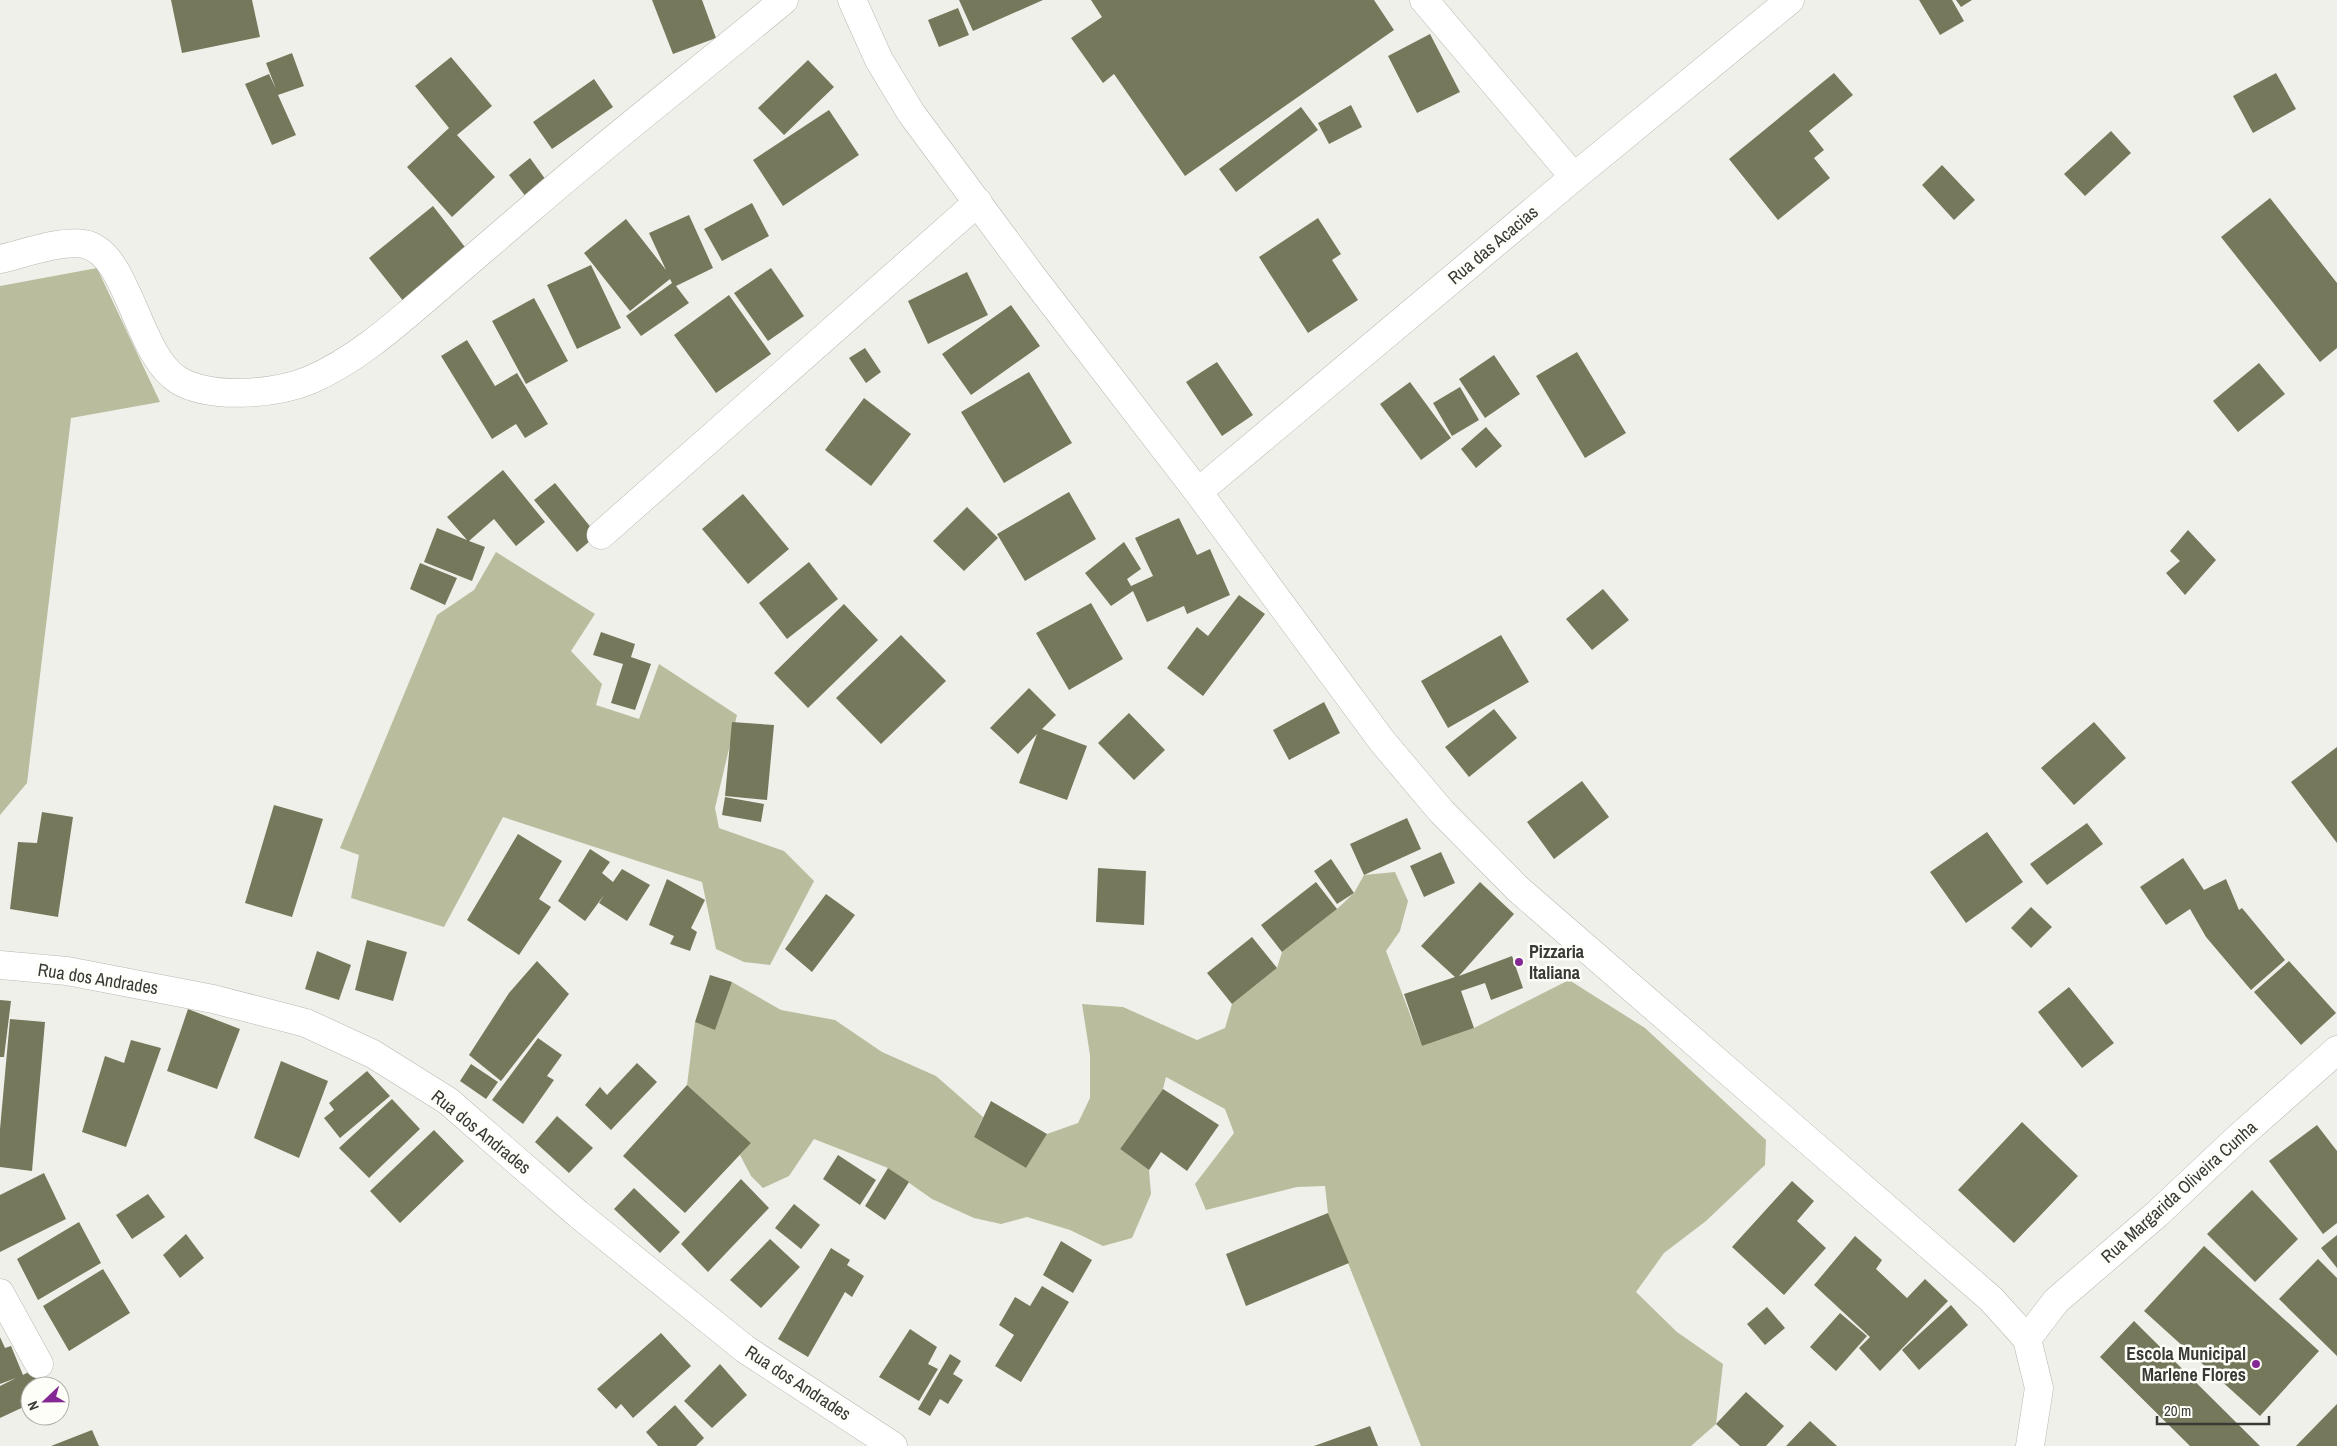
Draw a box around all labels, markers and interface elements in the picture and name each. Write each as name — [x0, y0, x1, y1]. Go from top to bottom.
street label: Rua das Acacias — [1442, 199, 1543, 290]
place label: Pizzaria Italiana — [1529, 939, 1585, 985]
marker: Pizzaria Italiana — [1513, 956, 1525, 968]
street label: Rua dos Andrades — [36, 957, 160, 1000]
street label: Rua dos Andrades — [426, 1084, 536, 1180]
street label: Rua Margarida Oliveira Cunha — [2095, 1115, 2262, 1268]
street label: Rua dos Andrades — [741, 1339, 856, 1426]
place label: Escola Municipal Marlene Flores — [2126, 1341, 2246, 1387]
marker: Escola Municipal Marlene Flores — [2250, 1358, 2262, 1370]
north arrow — [20, 1376, 70, 1426]
scale bar — [2157, 1394, 2270, 1426]
text: N — [23, 1399, 43, 1413]
text: 20 m — [2164, 1400, 2191, 1421]

